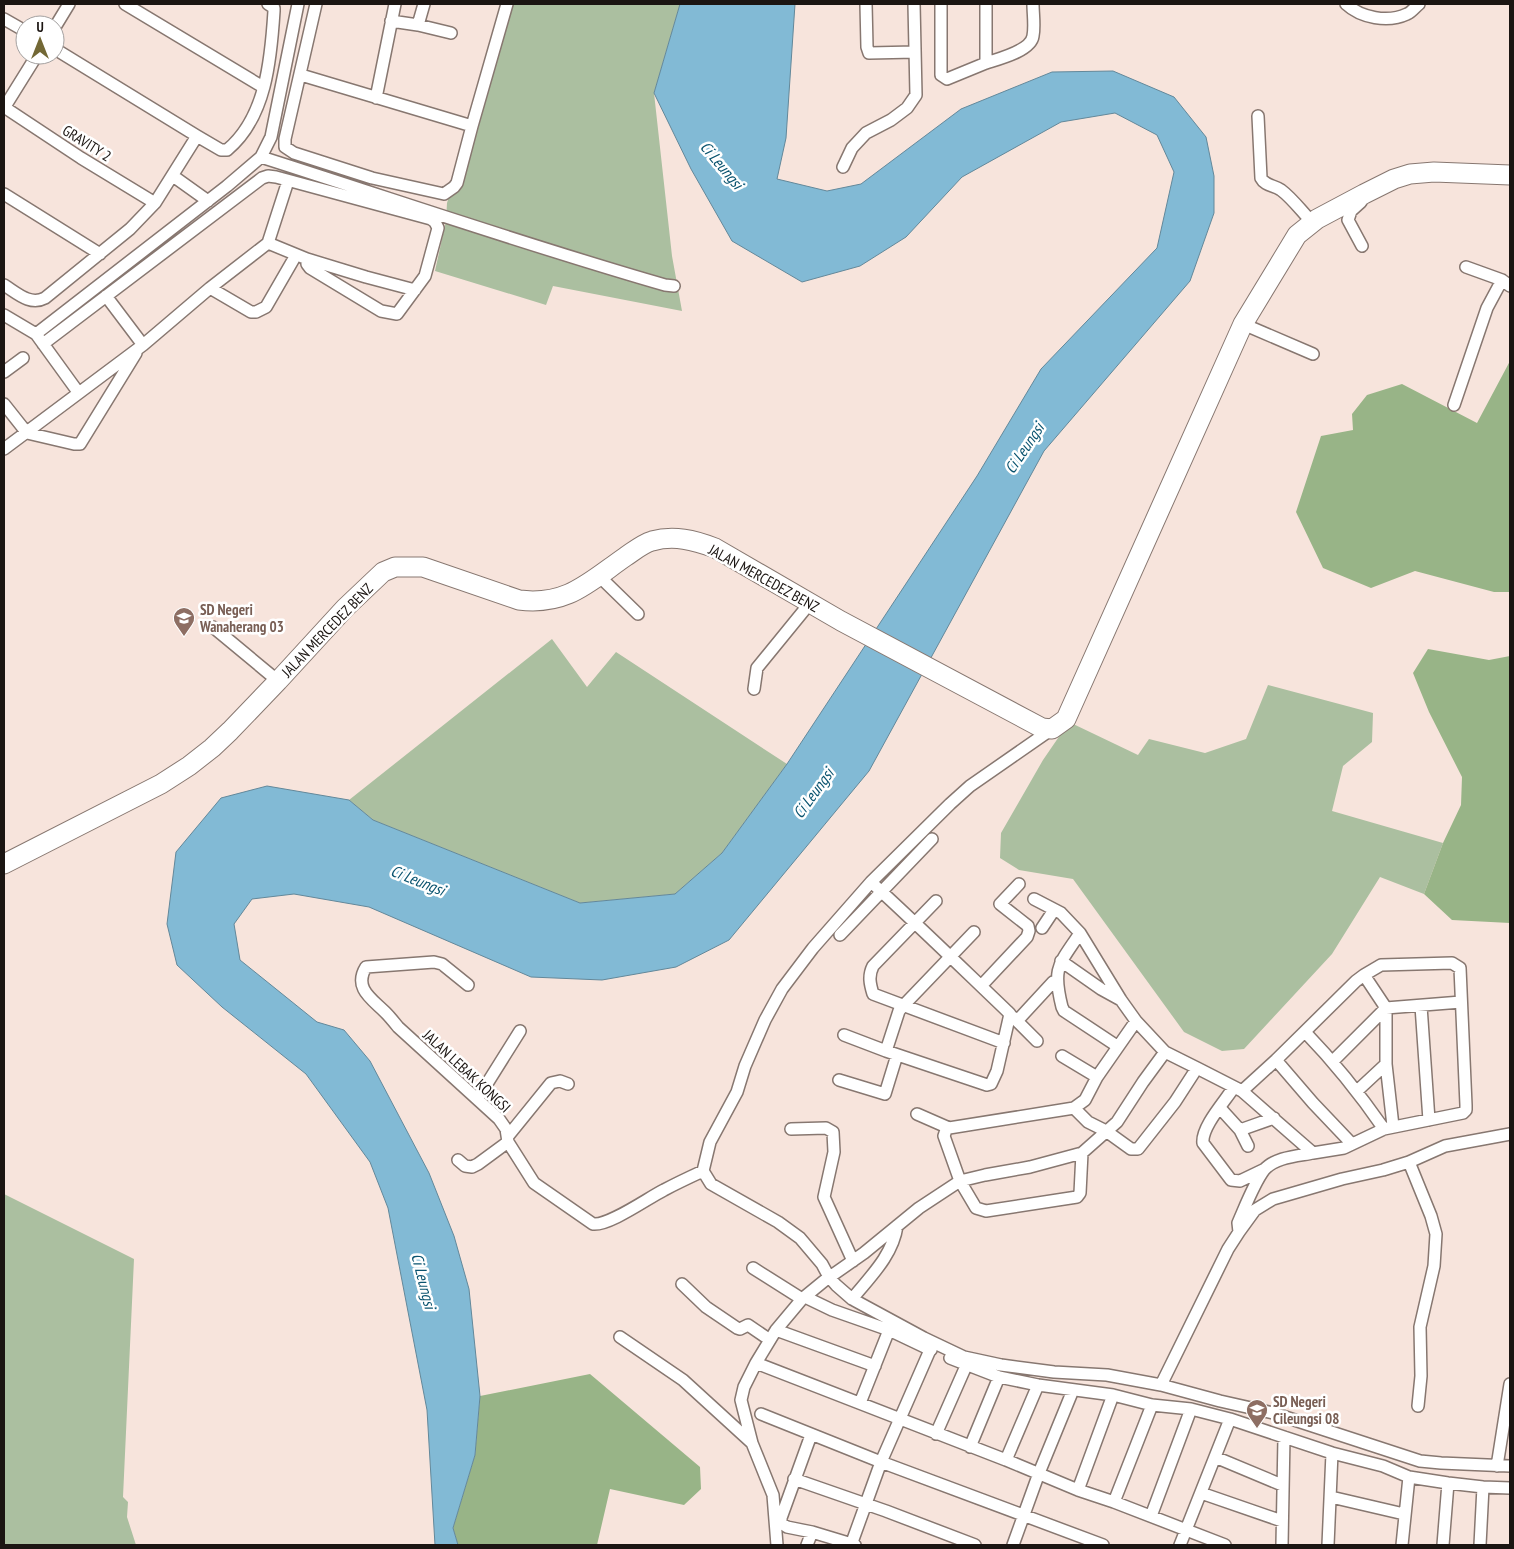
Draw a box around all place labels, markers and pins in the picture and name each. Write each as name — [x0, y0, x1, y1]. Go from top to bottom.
place label: SD Negeri Wanaherang 03 — [199, 600, 284, 636]
school or university icon: SD Negeri Wanaherang 03 — [172, 606, 196, 637]
place label: SD Negeri Cileungsi 08 — [1273, 1392, 1339, 1428]
school or university icon: SD Negeri Cileungsi 08 — [1245, 1398, 1269, 1429]

